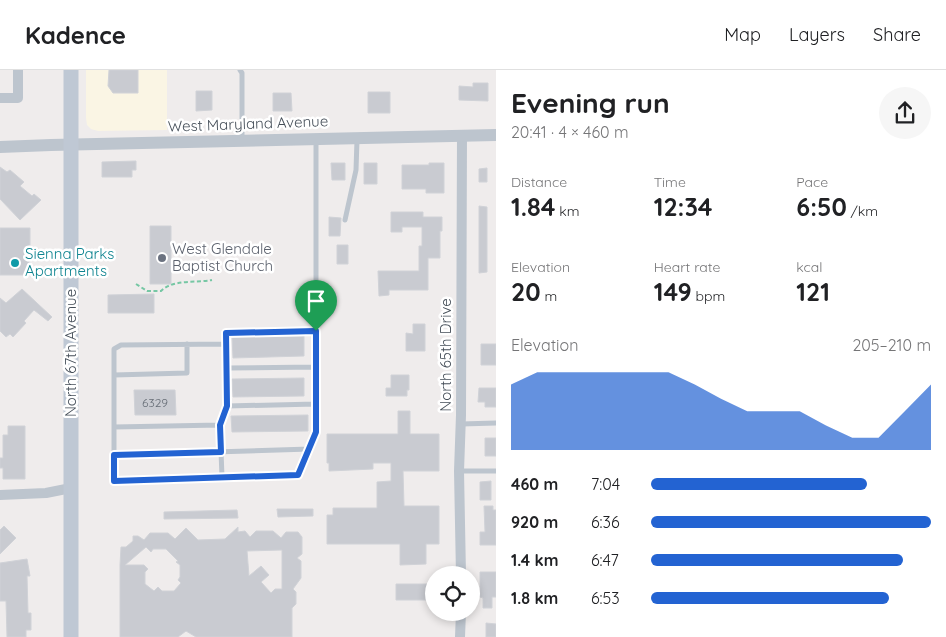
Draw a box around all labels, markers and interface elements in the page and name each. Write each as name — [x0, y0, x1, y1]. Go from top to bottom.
text: Kadence — [25, 20, 126, 50]
text: Map — [724, 23, 761, 46]
text: Layers — [789, 23, 845, 46]
text: Share — [873, 23, 921, 46]
text: Evening run — [511, 85, 670, 120]
button: share — [879, 87, 931, 139]
street label: West Maryland Avenue — [167, 111, 328, 136]
text: 20:41 · 4 × 460 m — [511, 122, 629, 142]
text: Distance — [511, 173, 567, 191]
text: Time — [654, 173, 686, 191]
text: Pace — [796, 173, 828, 191]
text: 1.84 — [511, 191, 555, 222]
text: 12:34 — [654, 191, 713, 222]
text: 6:50 — [796, 191, 847, 222]
text: km — [555, 202, 579, 220]
text: /km — [847, 202, 878, 220]
place label: West Glendale Baptist Church — [172, 239, 273, 275]
place label: Sienna Parks Apartments — [25, 244, 114, 280]
marker: West Glendale Baptist Church — [156, 252, 168, 264]
marker: Sienna Parks Apartments — [9, 257, 21, 269]
text: Elevation — [511, 258, 570, 276]
text: Heart rate — [654, 258, 720, 276]
text: kcal — [796, 258, 822, 276]
text: 20 — [511, 276, 541, 307]
text: 149 — [654, 276, 692, 307]
text: 121 — [796, 276, 830, 307]
pin — [295, 280, 337, 331]
icon: arrive — [302, 287, 330, 315]
text: m — [541, 287, 557, 305]
text: bpm — [692, 287, 725, 305]
street label: North 67th Avenue — [61, 289, 80, 417]
street label: North 65th Drive — [436, 298, 455, 412]
text: Elevation — [511, 335, 578, 355]
text: 205–210 m — [852, 335, 931, 355]
house number: 6329 — [142, 395, 168, 410]
text: 460 m — [511, 474, 558, 494]
text: 7:04 — [591, 474, 620, 494]
text: 920 m — [511, 512, 558, 532]
text: 6:36 — [591, 512, 620, 532]
text: 1.4 km — [511, 550, 558, 570]
text: 6:47 — [591, 550, 619, 570]
map controls — [425, 566, 480, 621]
button: locate — [425, 566, 480, 621]
text: 1.8 km — [511, 588, 558, 608]
text: 6:53 — [591, 588, 620, 608]

